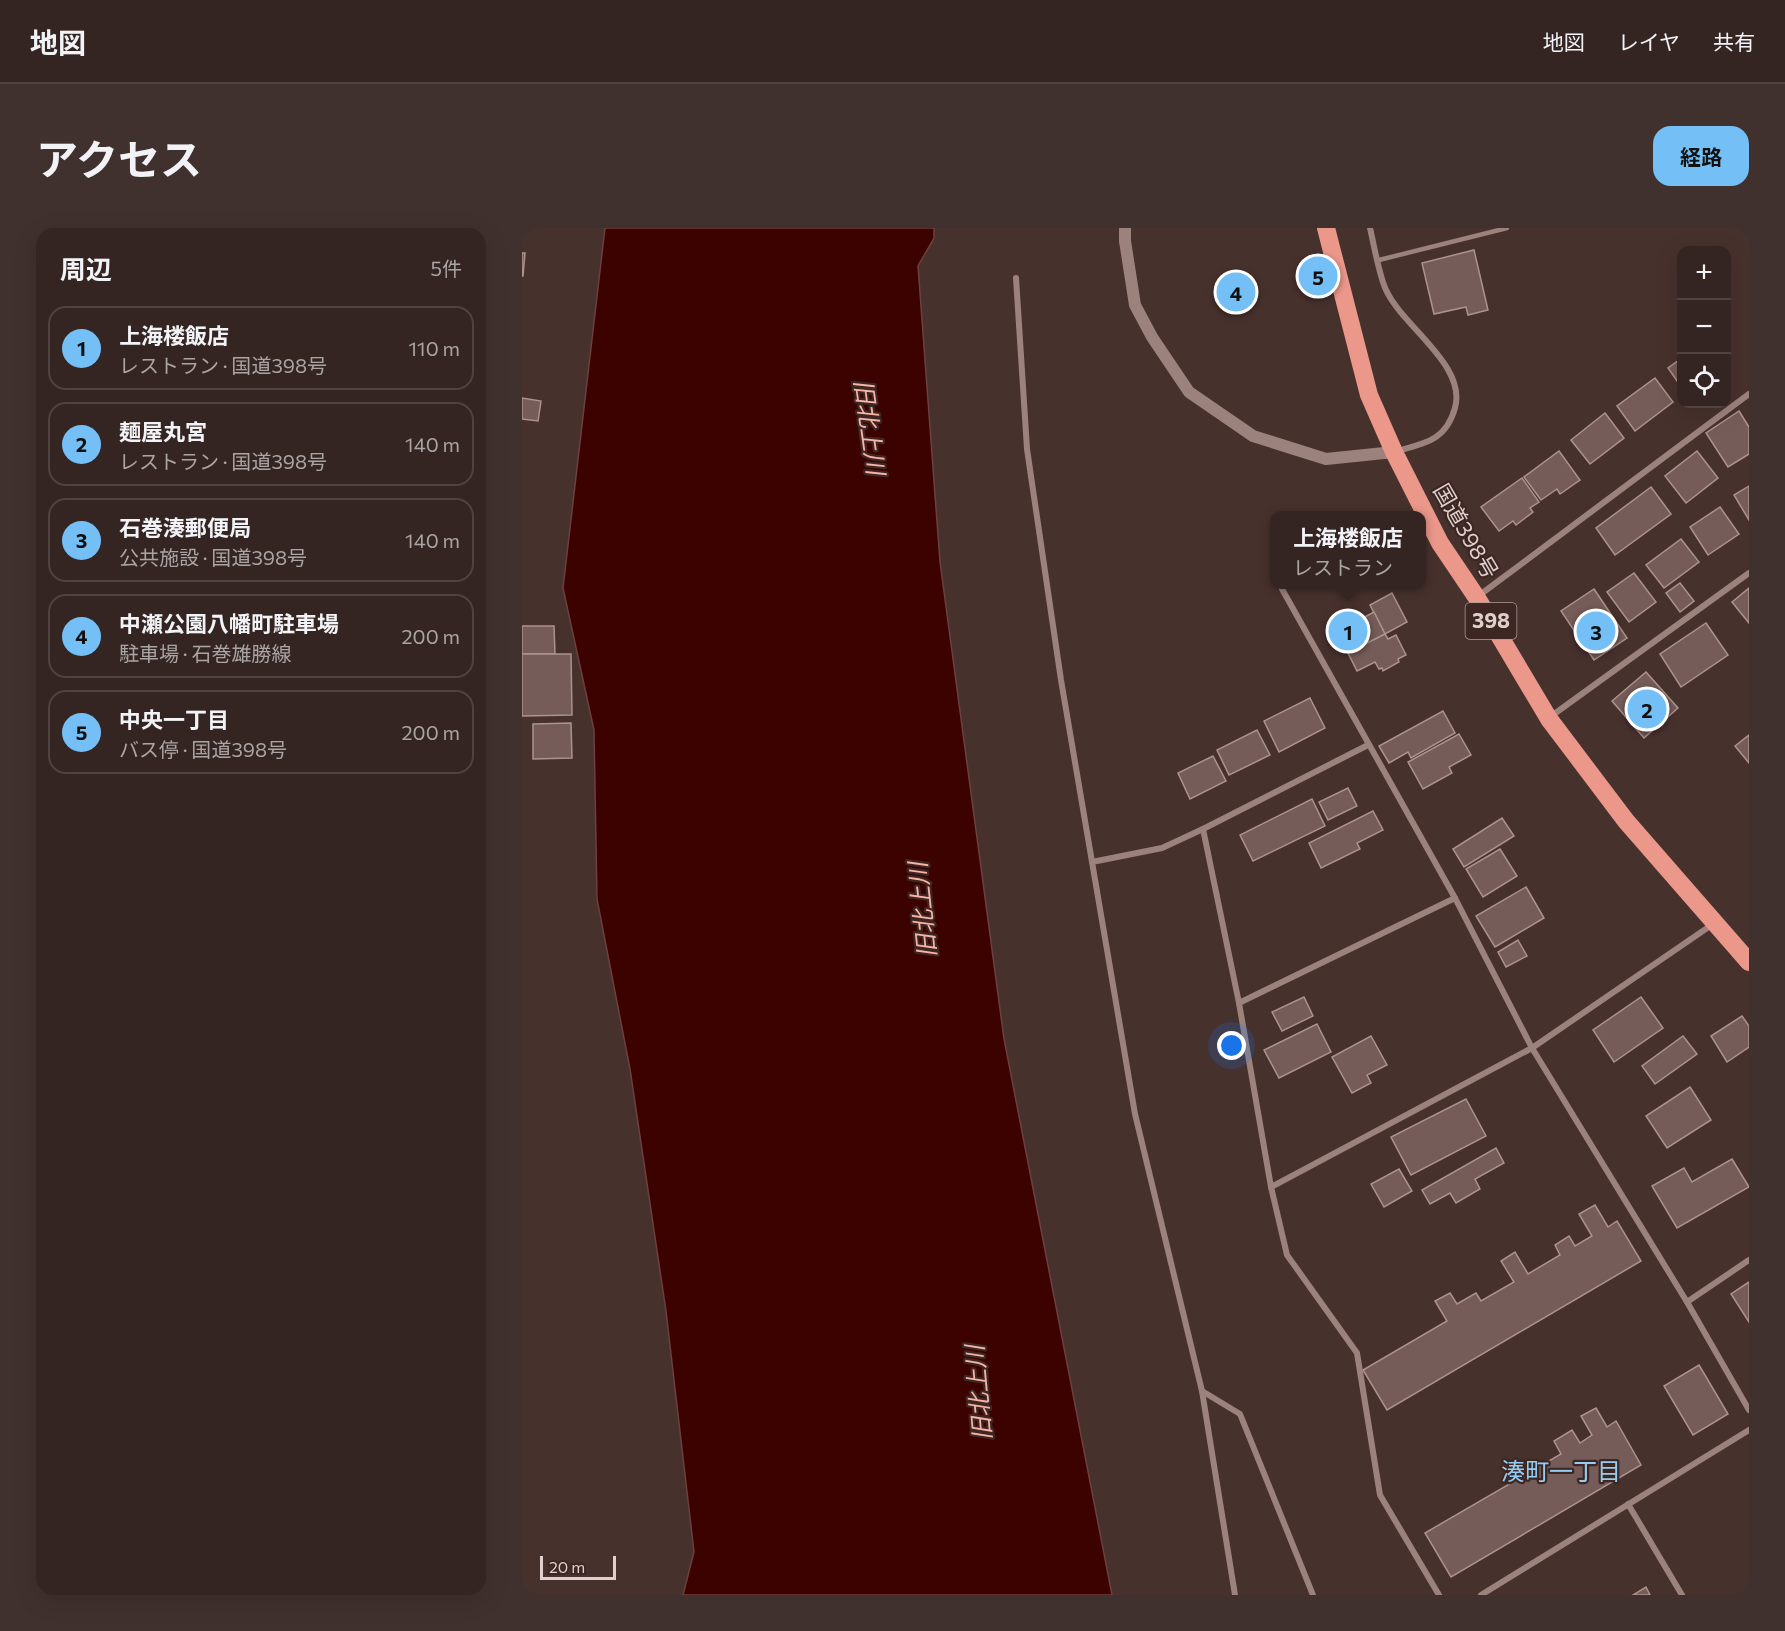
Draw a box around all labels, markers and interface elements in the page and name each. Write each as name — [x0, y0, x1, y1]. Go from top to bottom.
text: 地図 — [30, 25, 86, 59]
text: 地図 — [1543, 29, 1585, 54]
text: レイヤ — [1618, 29, 1680, 54]
text: 共有 — [1713, 29, 1755, 54]
button: 経路 — [1653, 126, 1749, 186]
text: アクセス — [36, 132, 202, 184]
map controls — [1677, 246, 1731, 408]
button: + — [1677, 246, 1731, 300]
text: 周辺 — [60, 253, 112, 284]
pin: 5 — [1298, 254, 1338, 298]
text: 5件 — [431, 256, 462, 280]
pin: 4 — [1216, 270, 1256, 314]
button: − — [1677, 300, 1731, 354]
text: 上海楼飯店 — [119, 322, 229, 349]
text: 1 — [77, 336, 86, 360]
text: 110 m — [409, 336, 460, 360]
text: レストラン · 国道398号 — [119, 353, 327, 377]
button: locate — [1677, 354, 1731, 408]
water label: 旧北上川 — [849, 377, 892, 479]
text: 麺屋丸宮 — [119, 418, 207, 445]
text: 2 — [76, 432, 87, 456]
text: 140 m — [405, 432, 460, 456]
text: レストラン · 国道398号 — [119, 449, 327, 473]
street label: 国道398号 — [1428, 478, 1504, 583]
popup — [1270, 511, 1426, 589]
text: 石巻湊郵便局 — [119, 514, 251, 541]
text: 上海楼飯店 — [1293, 524, 1403, 551]
text: 3 — [76, 528, 87, 552]
text: 140 m — [405, 528, 460, 552]
text: 公共施設 · 国道398号 — [119, 545, 307, 569]
text: レストラン — [1293, 555, 1393, 579]
road number: 398 — [1466, 603, 1516, 639]
pin: 1 — [1328, 608, 1368, 654]
pin: 3 — [1576, 608, 1616, 654]
text: 中瀬公園八幡町駐車場 — [119, 610, 339, 637]
text: 4 — [75, 624, 88, 648]
text: 200 m — [402, 624, 460, 648]
text: 駐車場 · 石巻雄勝線 — [119, 641, 291, 665]
pin: 2 — [1628, 686, 1666, 732]
text: 中央一丁目 — [119, 706, 229, 733]
text: 5 — [76, 720, 87, 744]
text: 200 m — [402, 720, 460, 744]
text: バス停 · 国道398号 — [119, 737, 287, 761]
water label: 旧北上川 — [902, 858, 941, 959]
your location — [1217, 1031, 1246, 1060]
water label: 旧北上川 — [959, 1341, 996, 1442]
district label: 湊町一丁目 — [1501, 1456, 1621, 1485]
scale bar — [540, 1553, 616, 1580]
text: 20 m — [549, 1557, 585, 1576]

